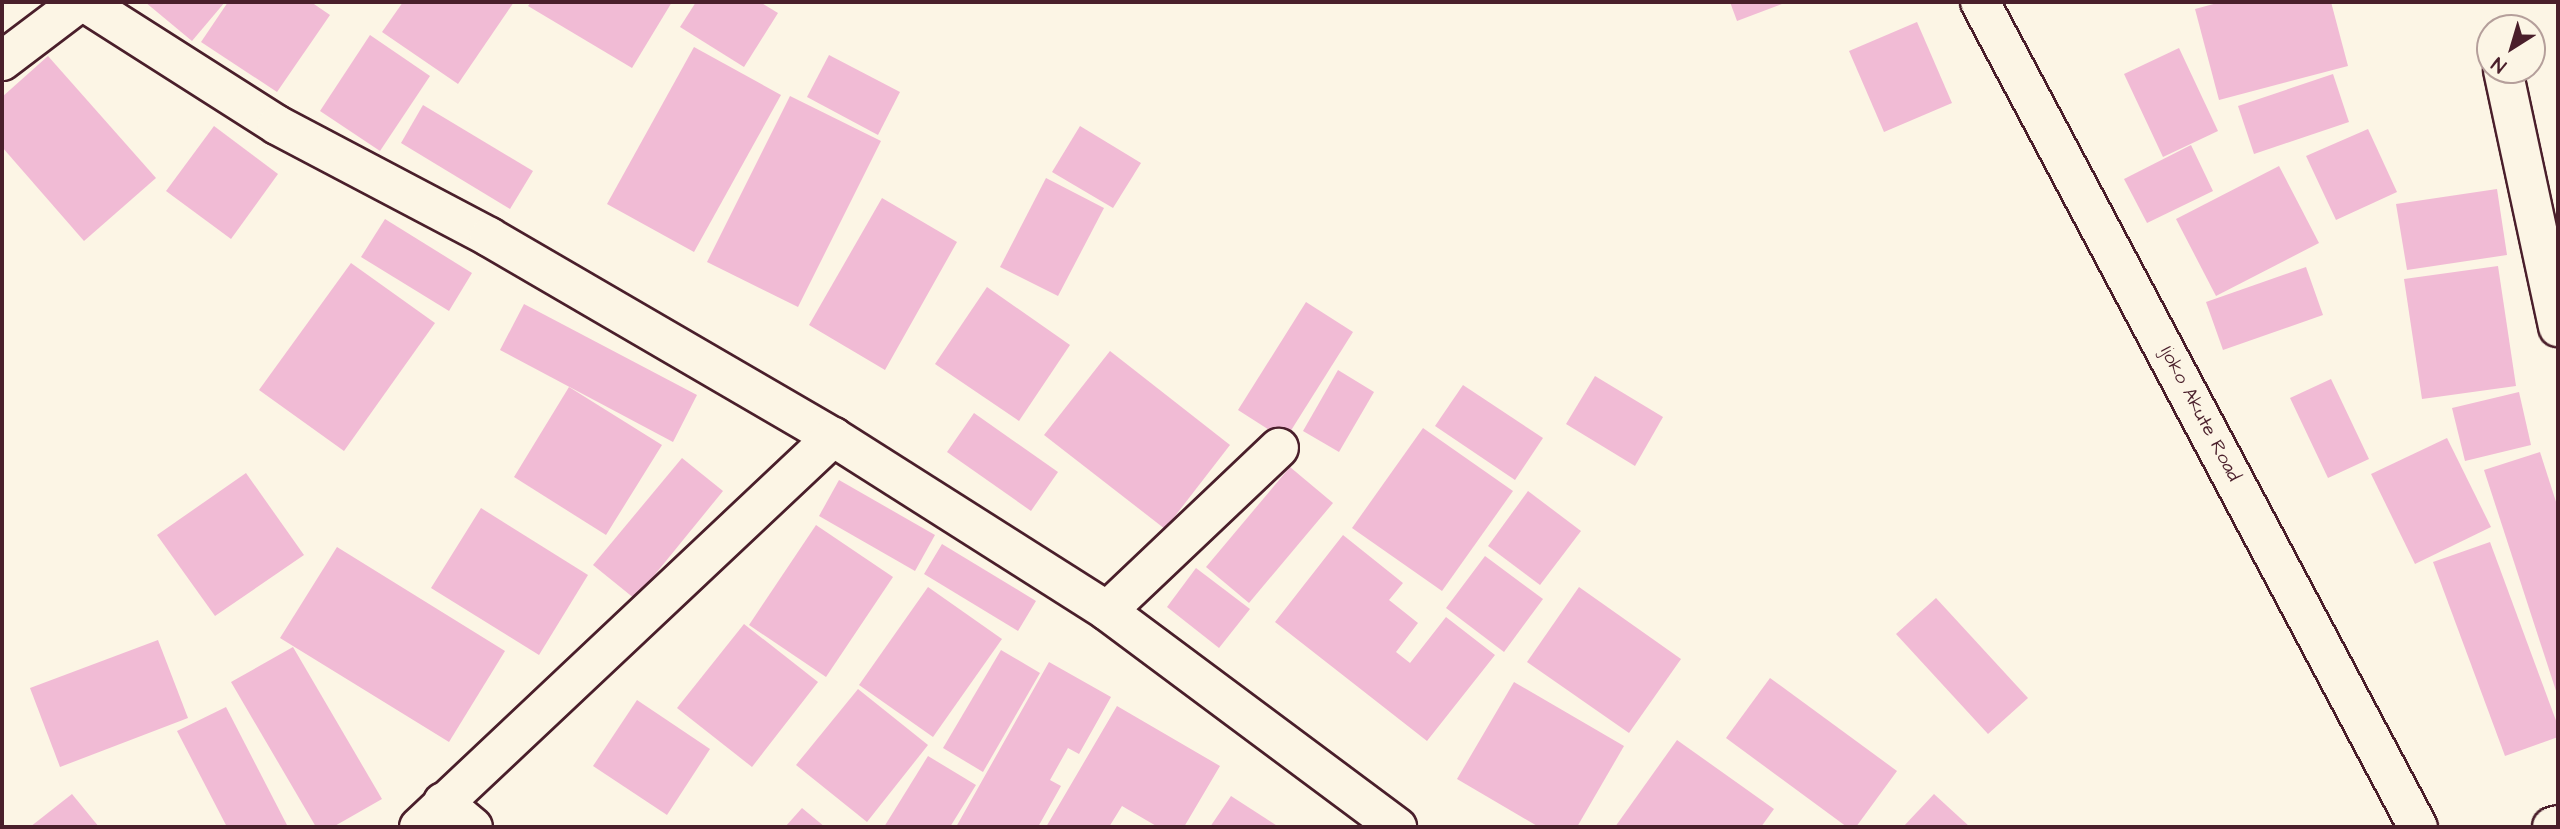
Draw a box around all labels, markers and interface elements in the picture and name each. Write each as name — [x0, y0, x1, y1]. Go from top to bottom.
north arrow — [2476, 14, 2546, 84]
text: N — [2486, 50, 2512, 79]
street label: Ijoko Akute Road — [2155, 343, 2245, 485]

